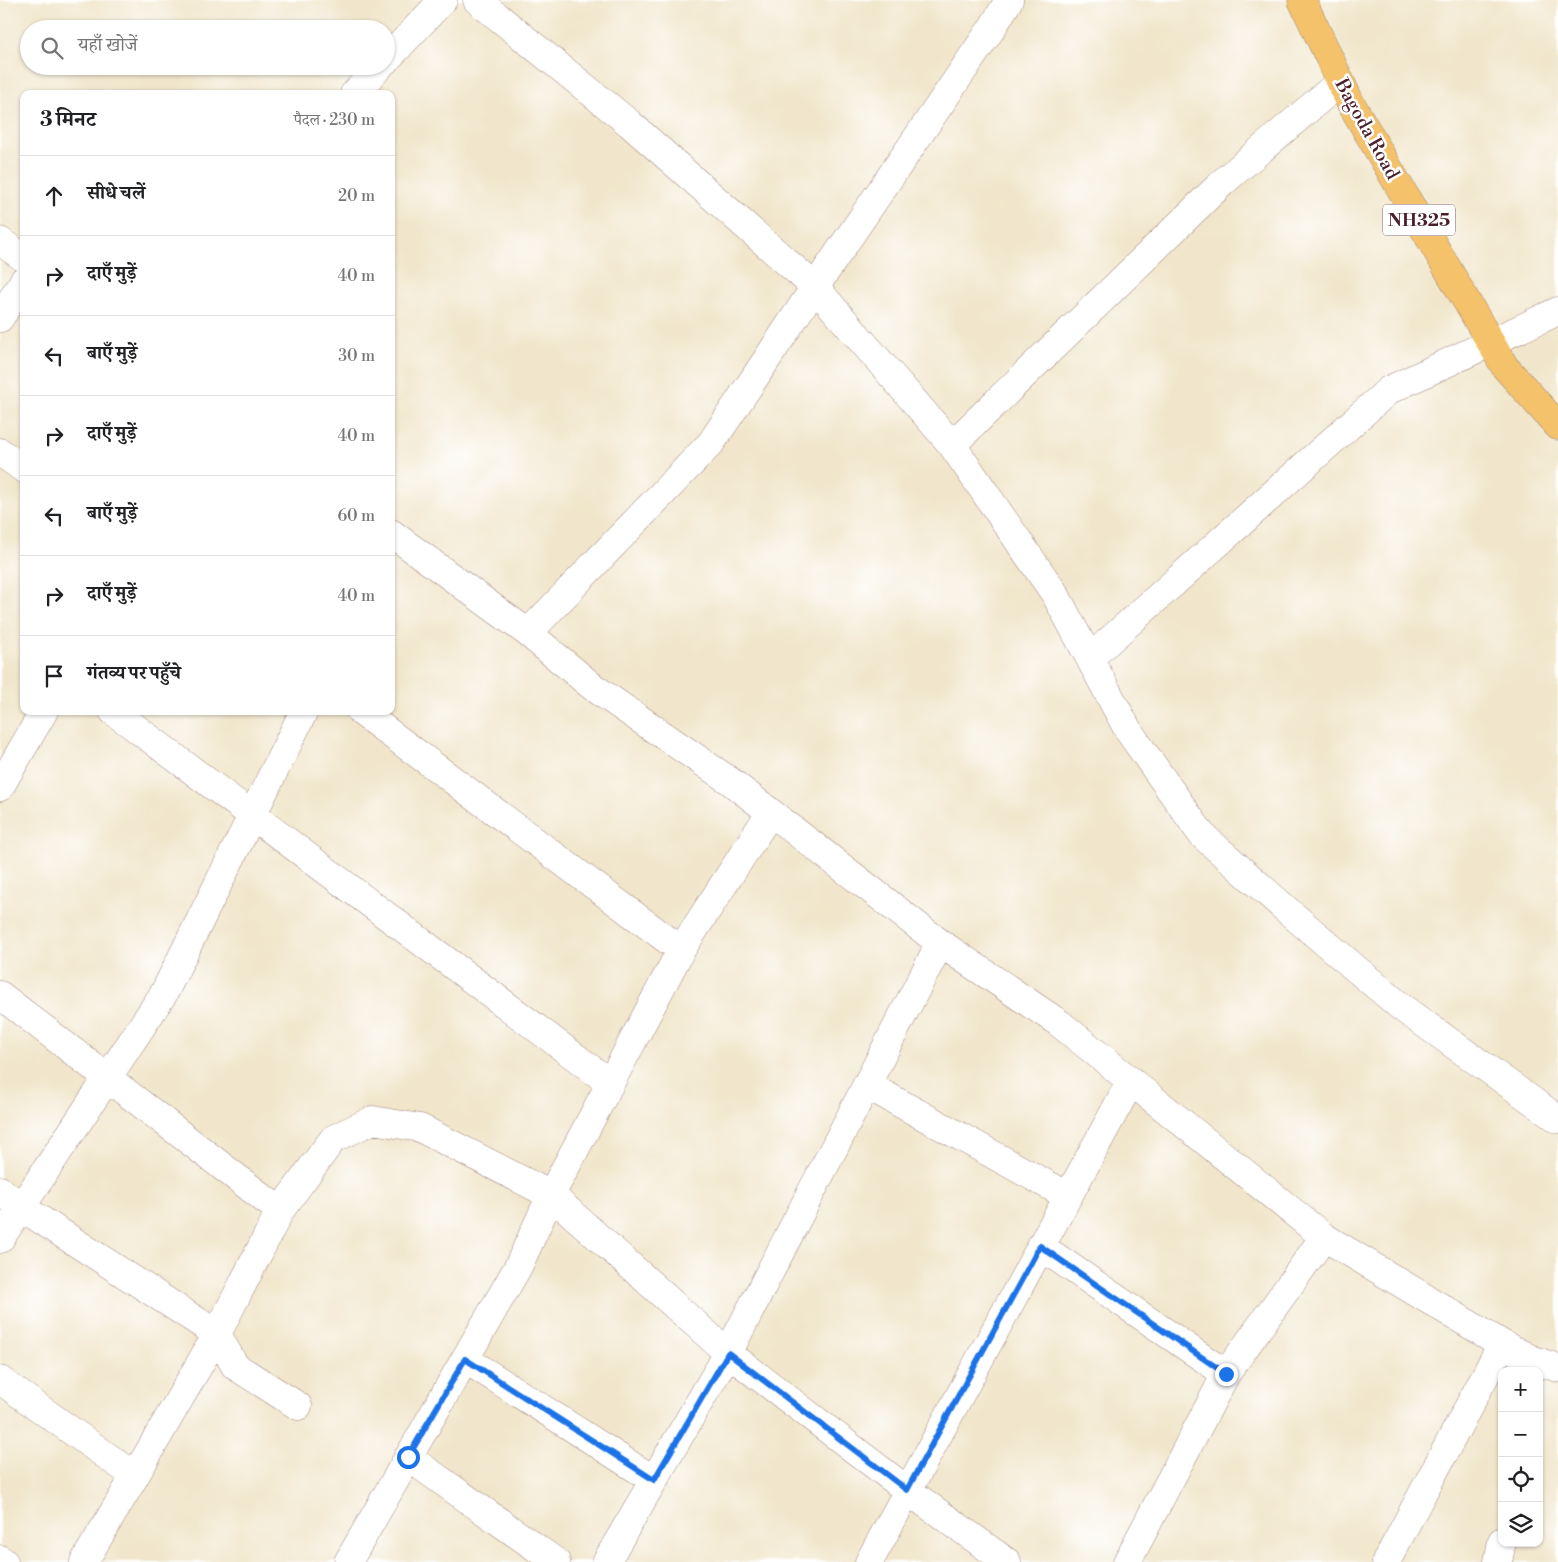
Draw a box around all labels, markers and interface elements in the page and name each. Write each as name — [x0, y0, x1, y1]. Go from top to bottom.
search box — [20, 20, 395, 75]
text: यहाँ खोजें — [78, 33, 138, 57]
icon: search — [38, 34, 66, 62]
street label: Bagoda Road — [1329, 73, 1405, 184]
text: 3 मिनट — [40, 107, 96, 133]
text: पैदल · 230 m — [294, 110, 375, 130]
text: सीधे चलें — [87, 181, 145, 205]
icon: ahead — [40, 182, 68, 210]
text: 20 m — [338, 186, 375, 206]
road number: NH325 — [1383, 204, 1455, 236]
text: दाएँ मुड़ें — [87, 261, 137, 285]
icon: right — [40, 262, 68, 290]
text: 40 m — [338, 266, 375, 286]
text: बाएँ मुड़ें — [87, 341, 137, 365]
icon: left — [40, 342, 68, 370]
text: 30 m — [338, 346, 375, 366]
text: दाएँ मुड़ें — [87, 421, 137, 445]
icon: right — [40, 422, 68, 450]
text: 40 m — [338, 426, 375, 446]
text: बाएँ मुड़ें — [87, 501, 137, 525]
icon: left — [40, 502, 68, 530]
text: 60 m — [337, 506, 375, 526]
text: दाएँ मुड़ें — [87, 581, 137, 605]
icon: right — [40, 582, 68, 610]
text: 40 m — [338, 586, 375, 606]
text: गंतव्य पर पहुँचे — [87, 661, 181, 685]
icon: arrive — [40, 662, 68, 690]
route end — [1215, 1363, 1238, 1386]
map controls — [1498, 1367, 1543, 1547]
button: + — [1498, 1367, 1543, 1412]
button: − — [1498, 1412, 1543, 1457]
route start — [397, 1446, 420, 1469]
button: locate — [1498, 1457, 1543, 1502]
button: layers — [1498, 1502, 1543, 1547]

